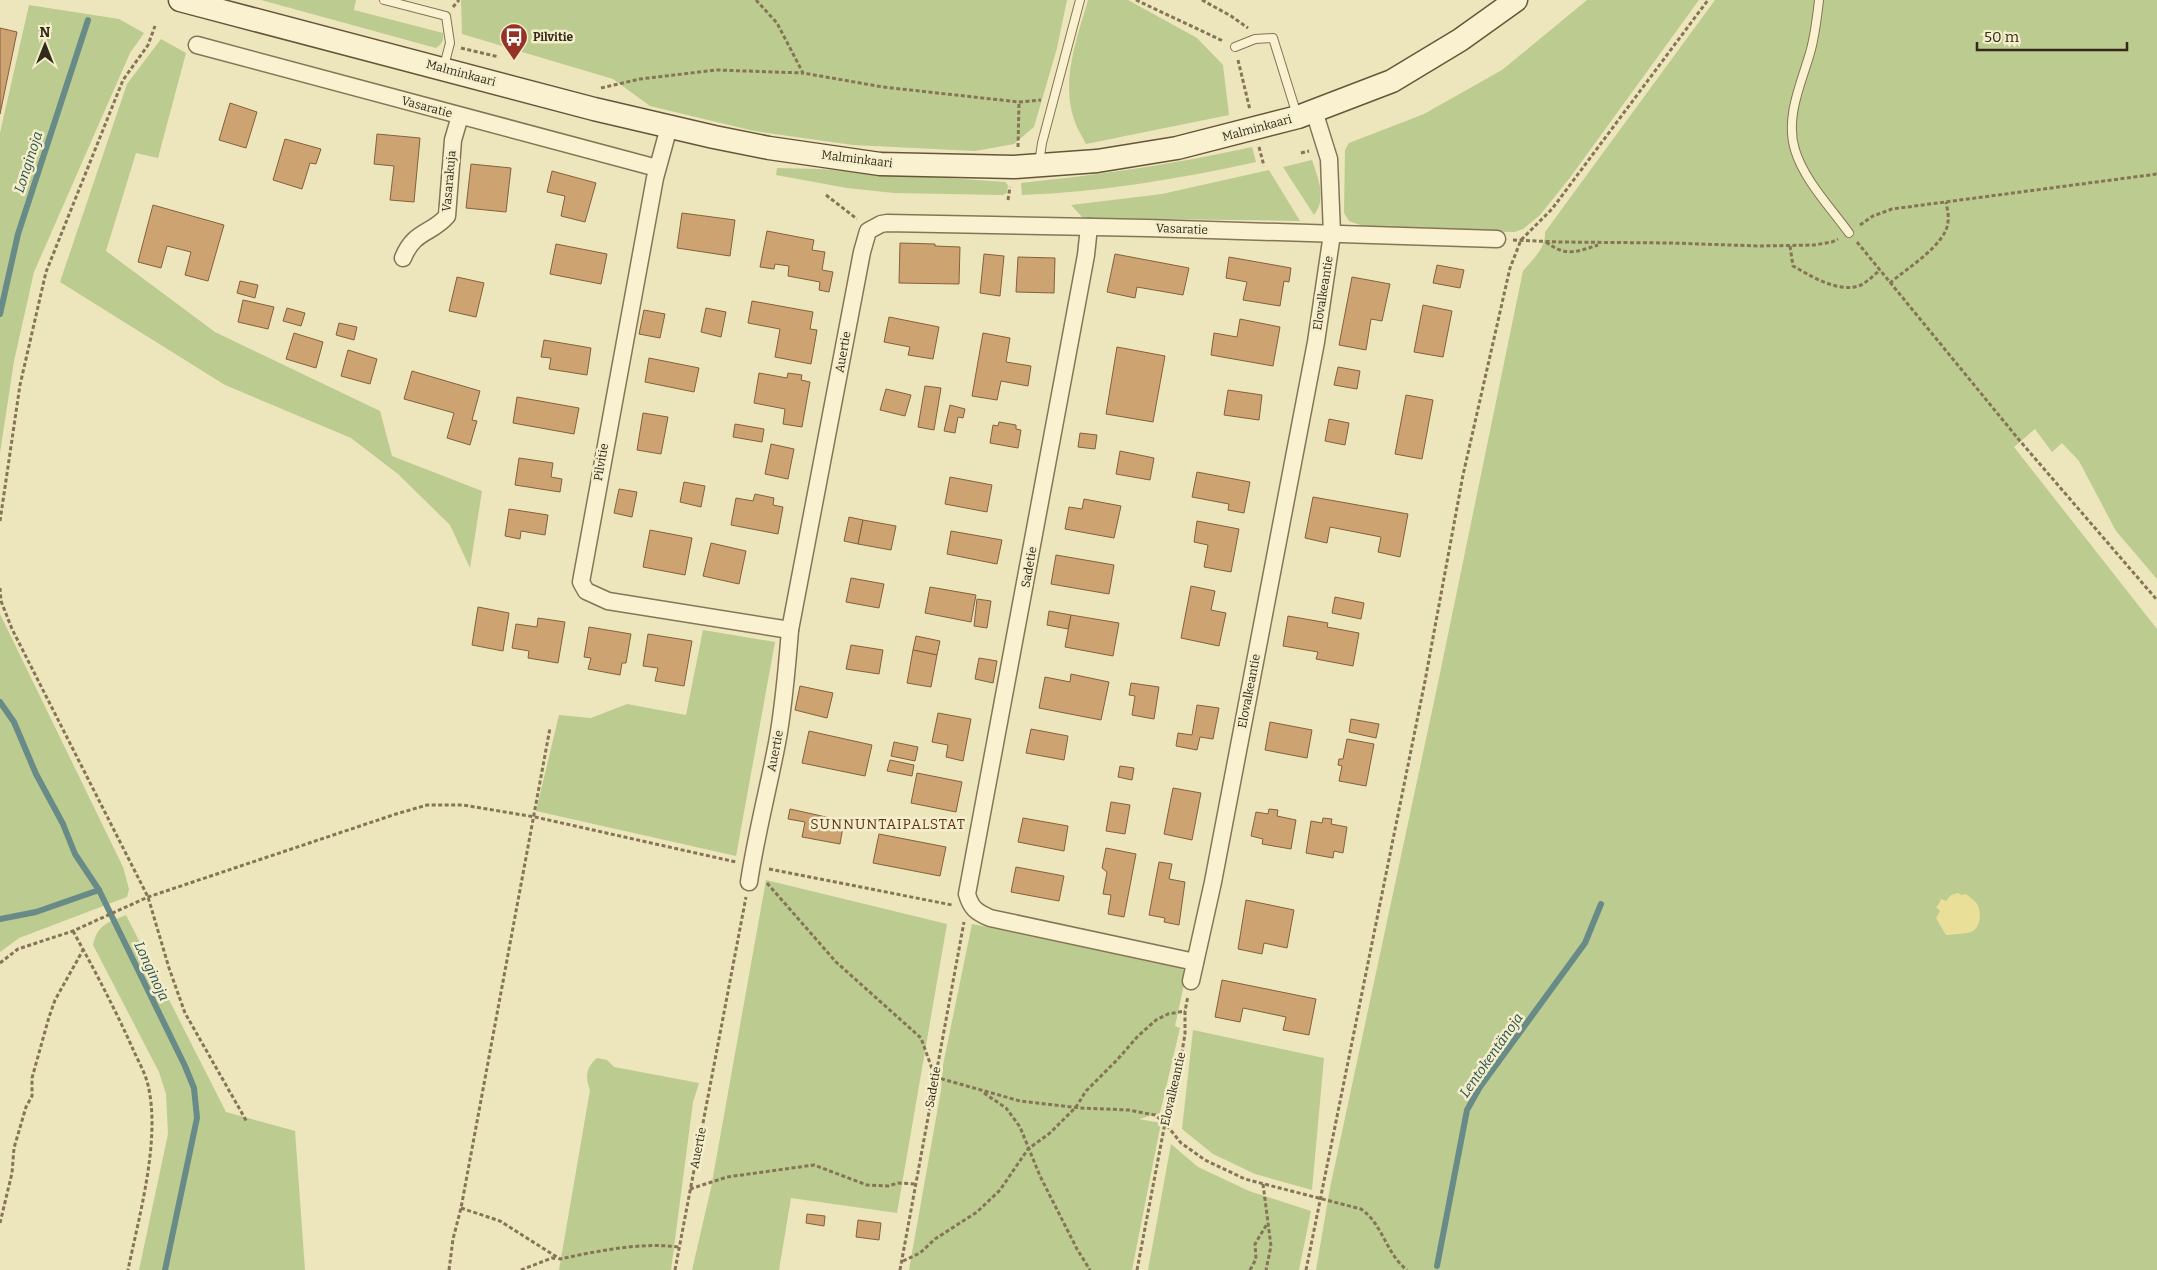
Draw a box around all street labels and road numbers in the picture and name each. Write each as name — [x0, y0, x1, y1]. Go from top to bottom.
street label: Malminkaari — [425, 57, 498, 89]
street label: Vasaratie — [400, 93, 454, 121]
street label: Malminkaari — [1221, 112, 1294, 144]
street label: Malminkaari — [821, 148, 894, 170]
street label: Vasarakuja — [439, 149, 459, 212]
street label: Vasaratie — [1156, 221, 1208, 237]
street label: Elovalkeantie — [1310, 255, 1336, 331]
street label: Auertie — [832, 330, 854, 374]
street label: Pilvitie — [591, 442, 611, 482]
street label: Sadetie — [1018, 545, 1040, 589]
street label: Elovalkeantie — [1235, 653, 1263, 729]
street label: Auertie — [764, 729, 786, 773]
street label: Elovalkeantie — [1158, 1051, 1188, 1127]
street label: Sadetie — [922, 1065, 944, 1109]
street label: Auertie — [687, 1126, 709, 1170]

